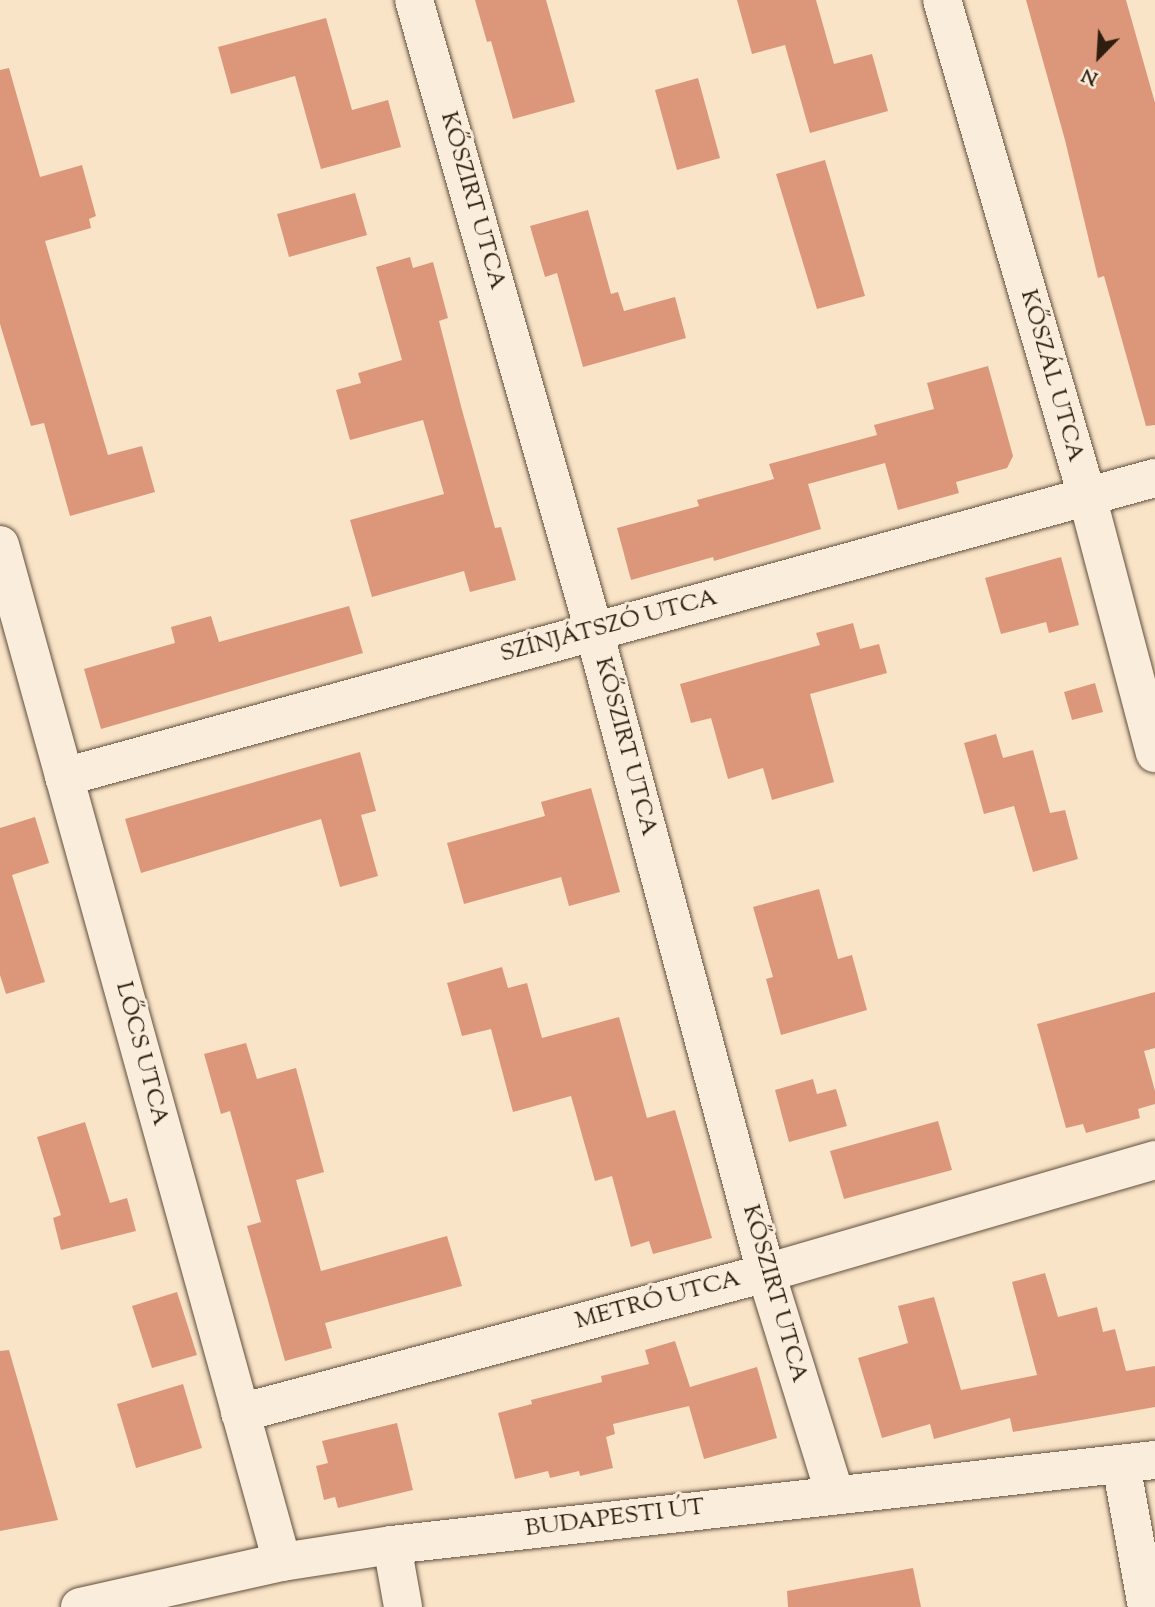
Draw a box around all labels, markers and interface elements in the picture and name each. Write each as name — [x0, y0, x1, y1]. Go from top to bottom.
north arrow — [1064, 21, 1134, 91]
text: N — [1078, 60, 1103, 91]
street label: KŐSZIRT UTCA — [433, 109, 511, 293]
street label: KŐSZÁL UTCA — [1013, 287, 1089, 465]
street label: SZÍNJÁTSZÓ UTCA — [497, 584, 721, 670]
street label: KŐSZIRT UTCA — [587, 654, 663, 840]
street label: LŐCS UTCA — [108, 979, 174, 1129]
street label: KŐSZIRT UTCA — [735, 1202, 813, 1386]
street label: METRÓ UTCA — [572, 1265, 744, 1337]
street label: BUDAPESTI ÚT — [524, 1494, 706, 1544]

